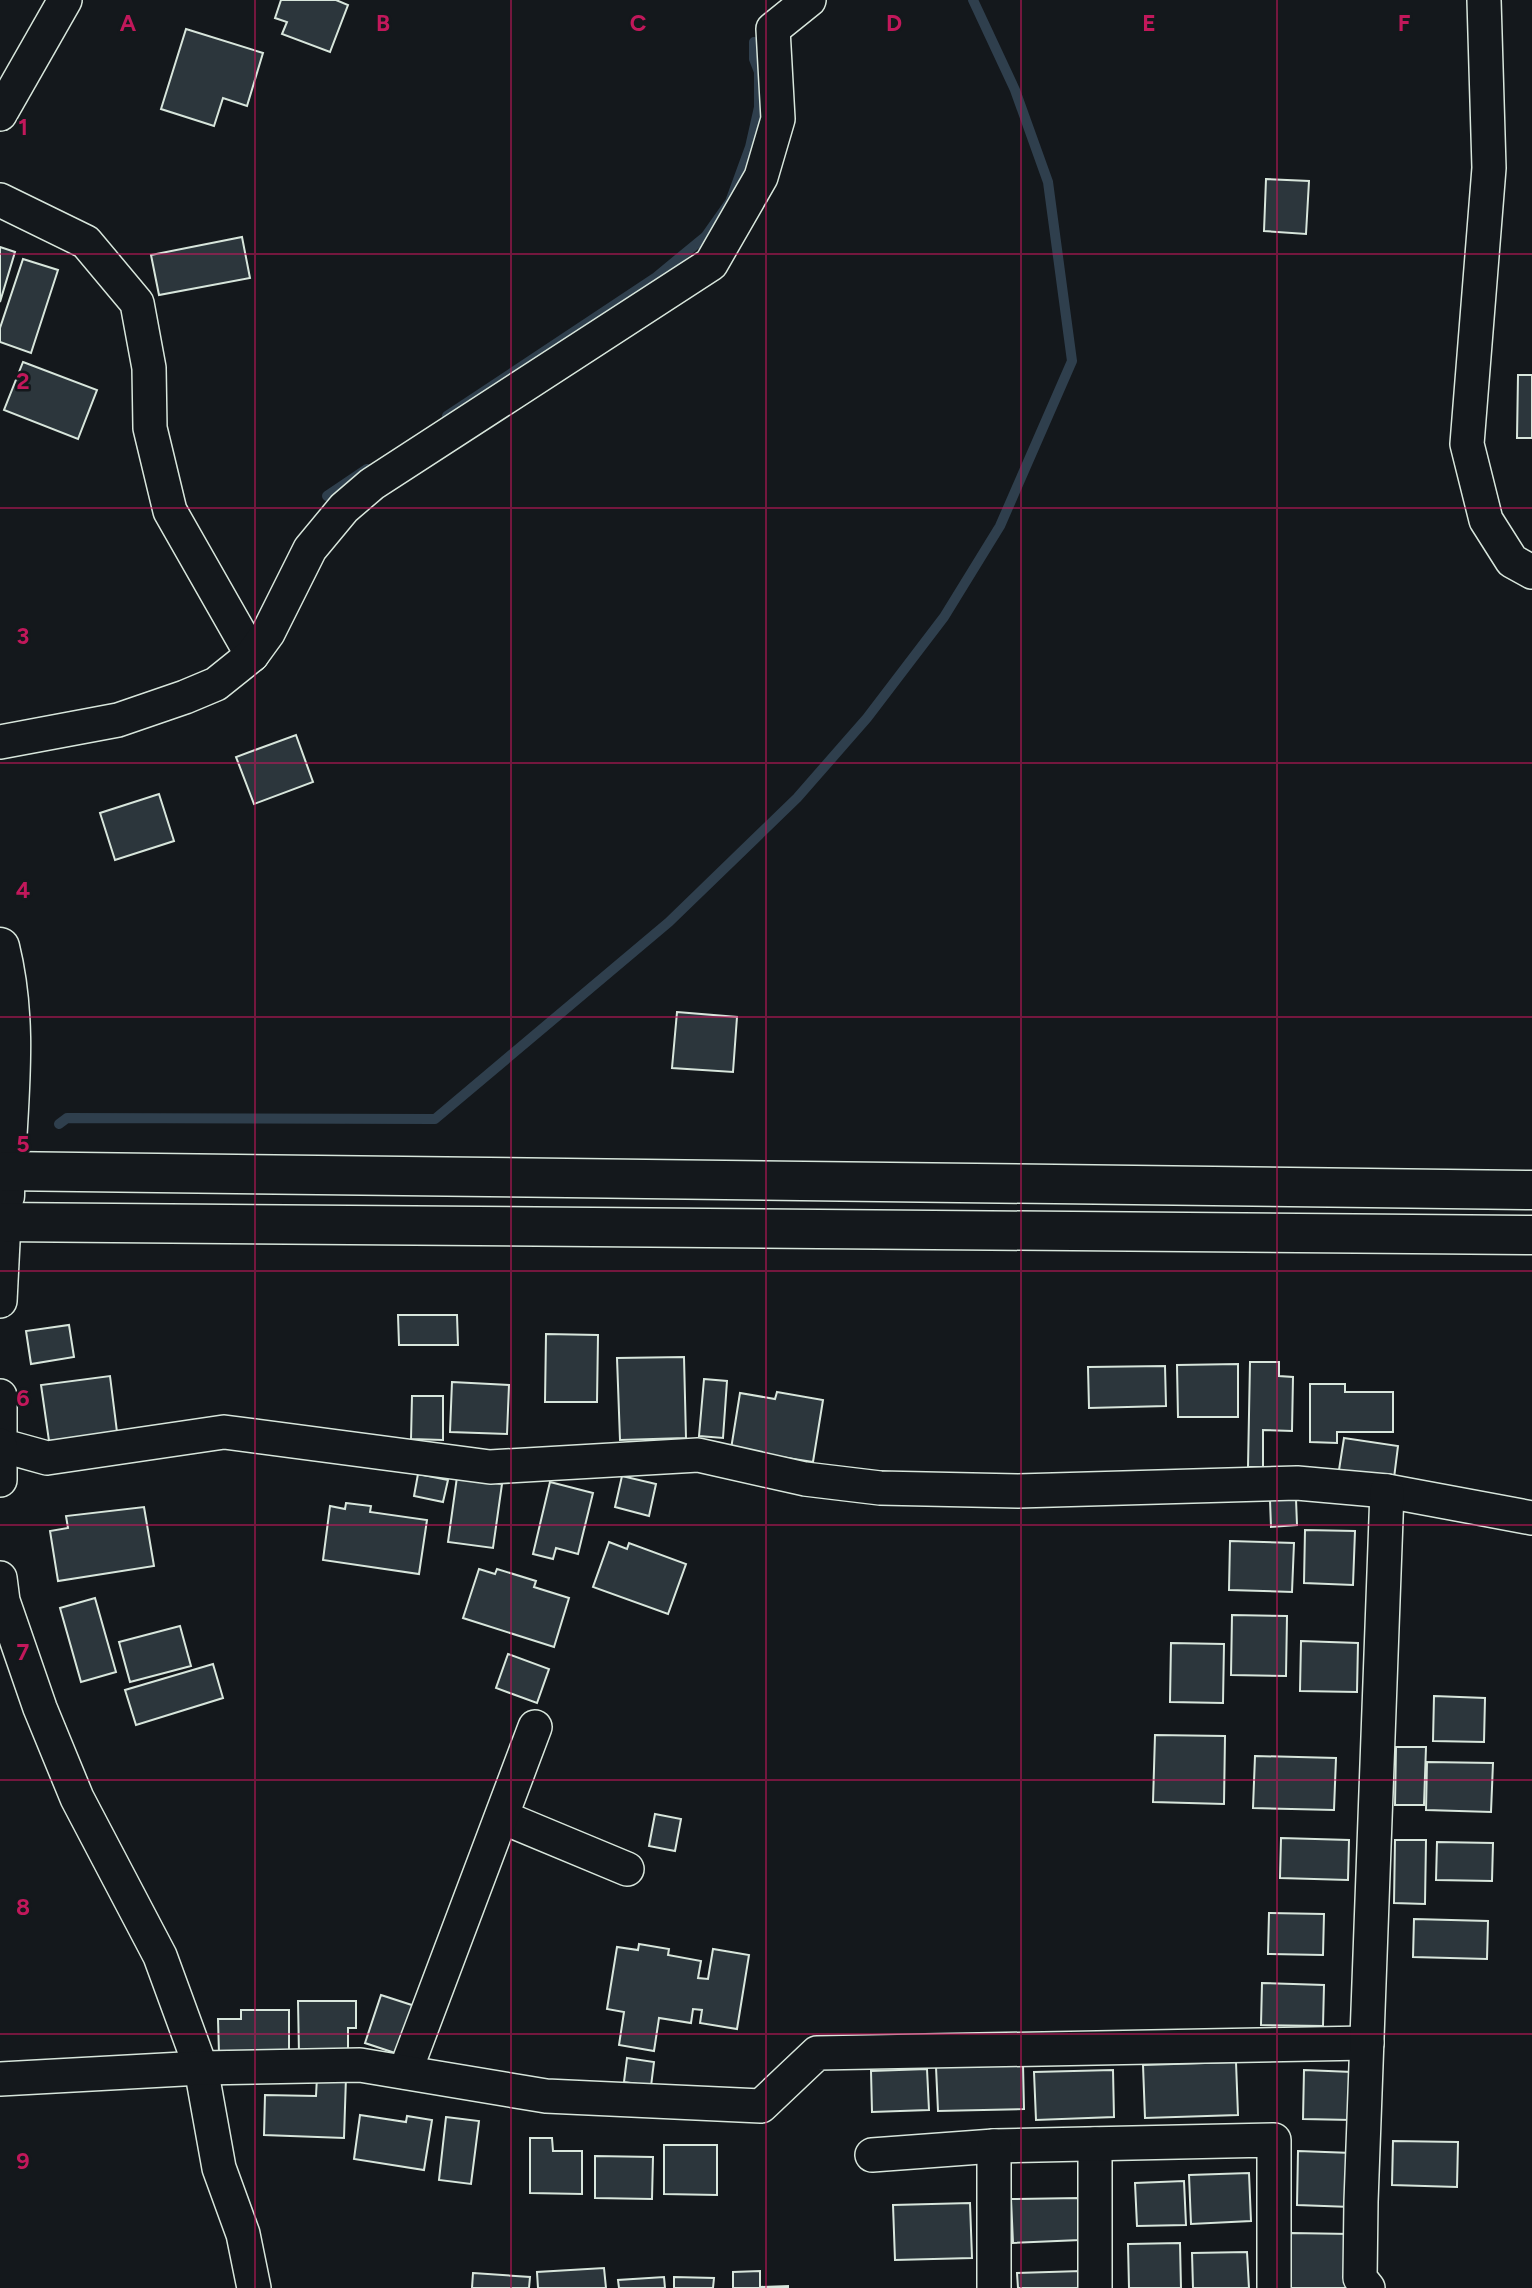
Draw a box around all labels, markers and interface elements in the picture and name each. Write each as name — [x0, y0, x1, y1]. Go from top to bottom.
text: A — [120, 9, 137, 37]
text: B — [376, 9, 390, 37]
text: C — [630, 9, 647, 37]
text: D — [886, 9, 902, 37]
text: E — [1142, 9, 1156, 37]
text: F — [1398, 9, 1411, 37]
text: 1 — [18, 113, 28, 141]
text: 2 — [16, 367, 30, 395]
text: 3 — [17, 622, 29, 650]
text: 4 — [16, 876, 30, 904]
text: 5 — [16, 1130, 30, 1158]
text: 6 — [16, 1384, 30, 1412]
text: 7 — [17, 1638, 30, 1666]
text: 8 — [16, 1893, 30, 1921]
text: 9 — [16, 2147, 30, 2175]

